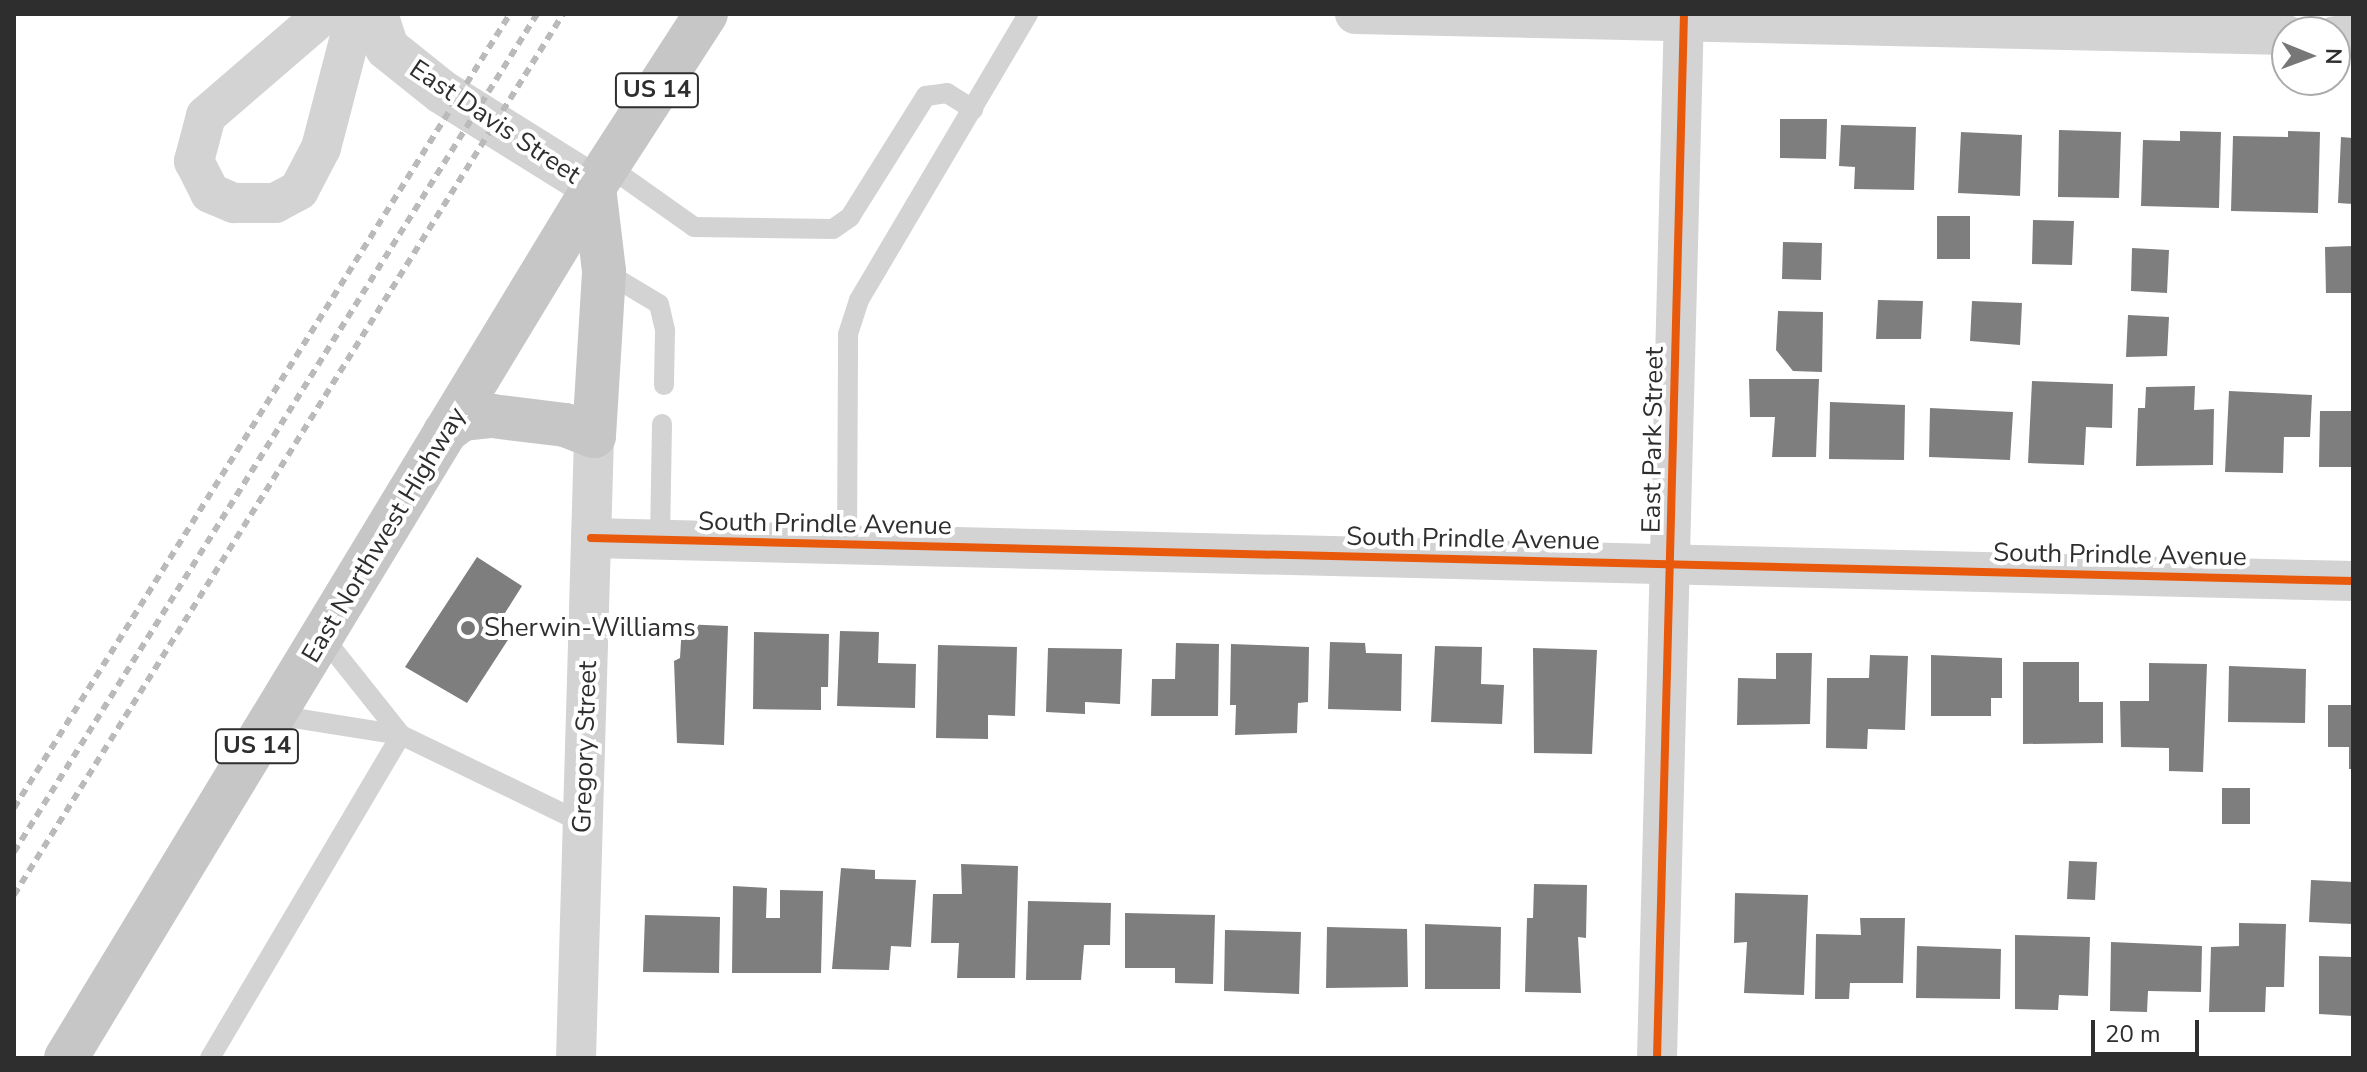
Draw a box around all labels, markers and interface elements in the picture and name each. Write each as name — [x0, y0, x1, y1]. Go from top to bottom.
north arrow — [2271, 16, 2351, 96]
text: N — [2318, 48, 2348, 65]
street label: East Davis Street — [404, 53, 586, 191]
road number: US 14 — [613, 70, 701, 110]
street label: East Park Street — [1636, 347, 1670, 533]
street label: East Northwest Highway — [295, 402, 473, 668]
street label: South Prindle Avenue — [698, 506, 952, 542]
street label: South Prindle Avenue — [1346, 521, 1600, 557]
street label: South Prindle Avenue — [1993, 537, 2247, 573]
place label: Sherwin-Williams — [484, 612, 696, 644]
marker: Sherwin-Williams — [459, 619, 477, 637]
street label: Gregory Street — [566, 660, 604, 834]
road number: US 14 — [213, 726, 301, 766]
scale bar — [2095, 1004, 2203, 1054]
text: 20 m — [2105, 1018, 2161, 1050]

